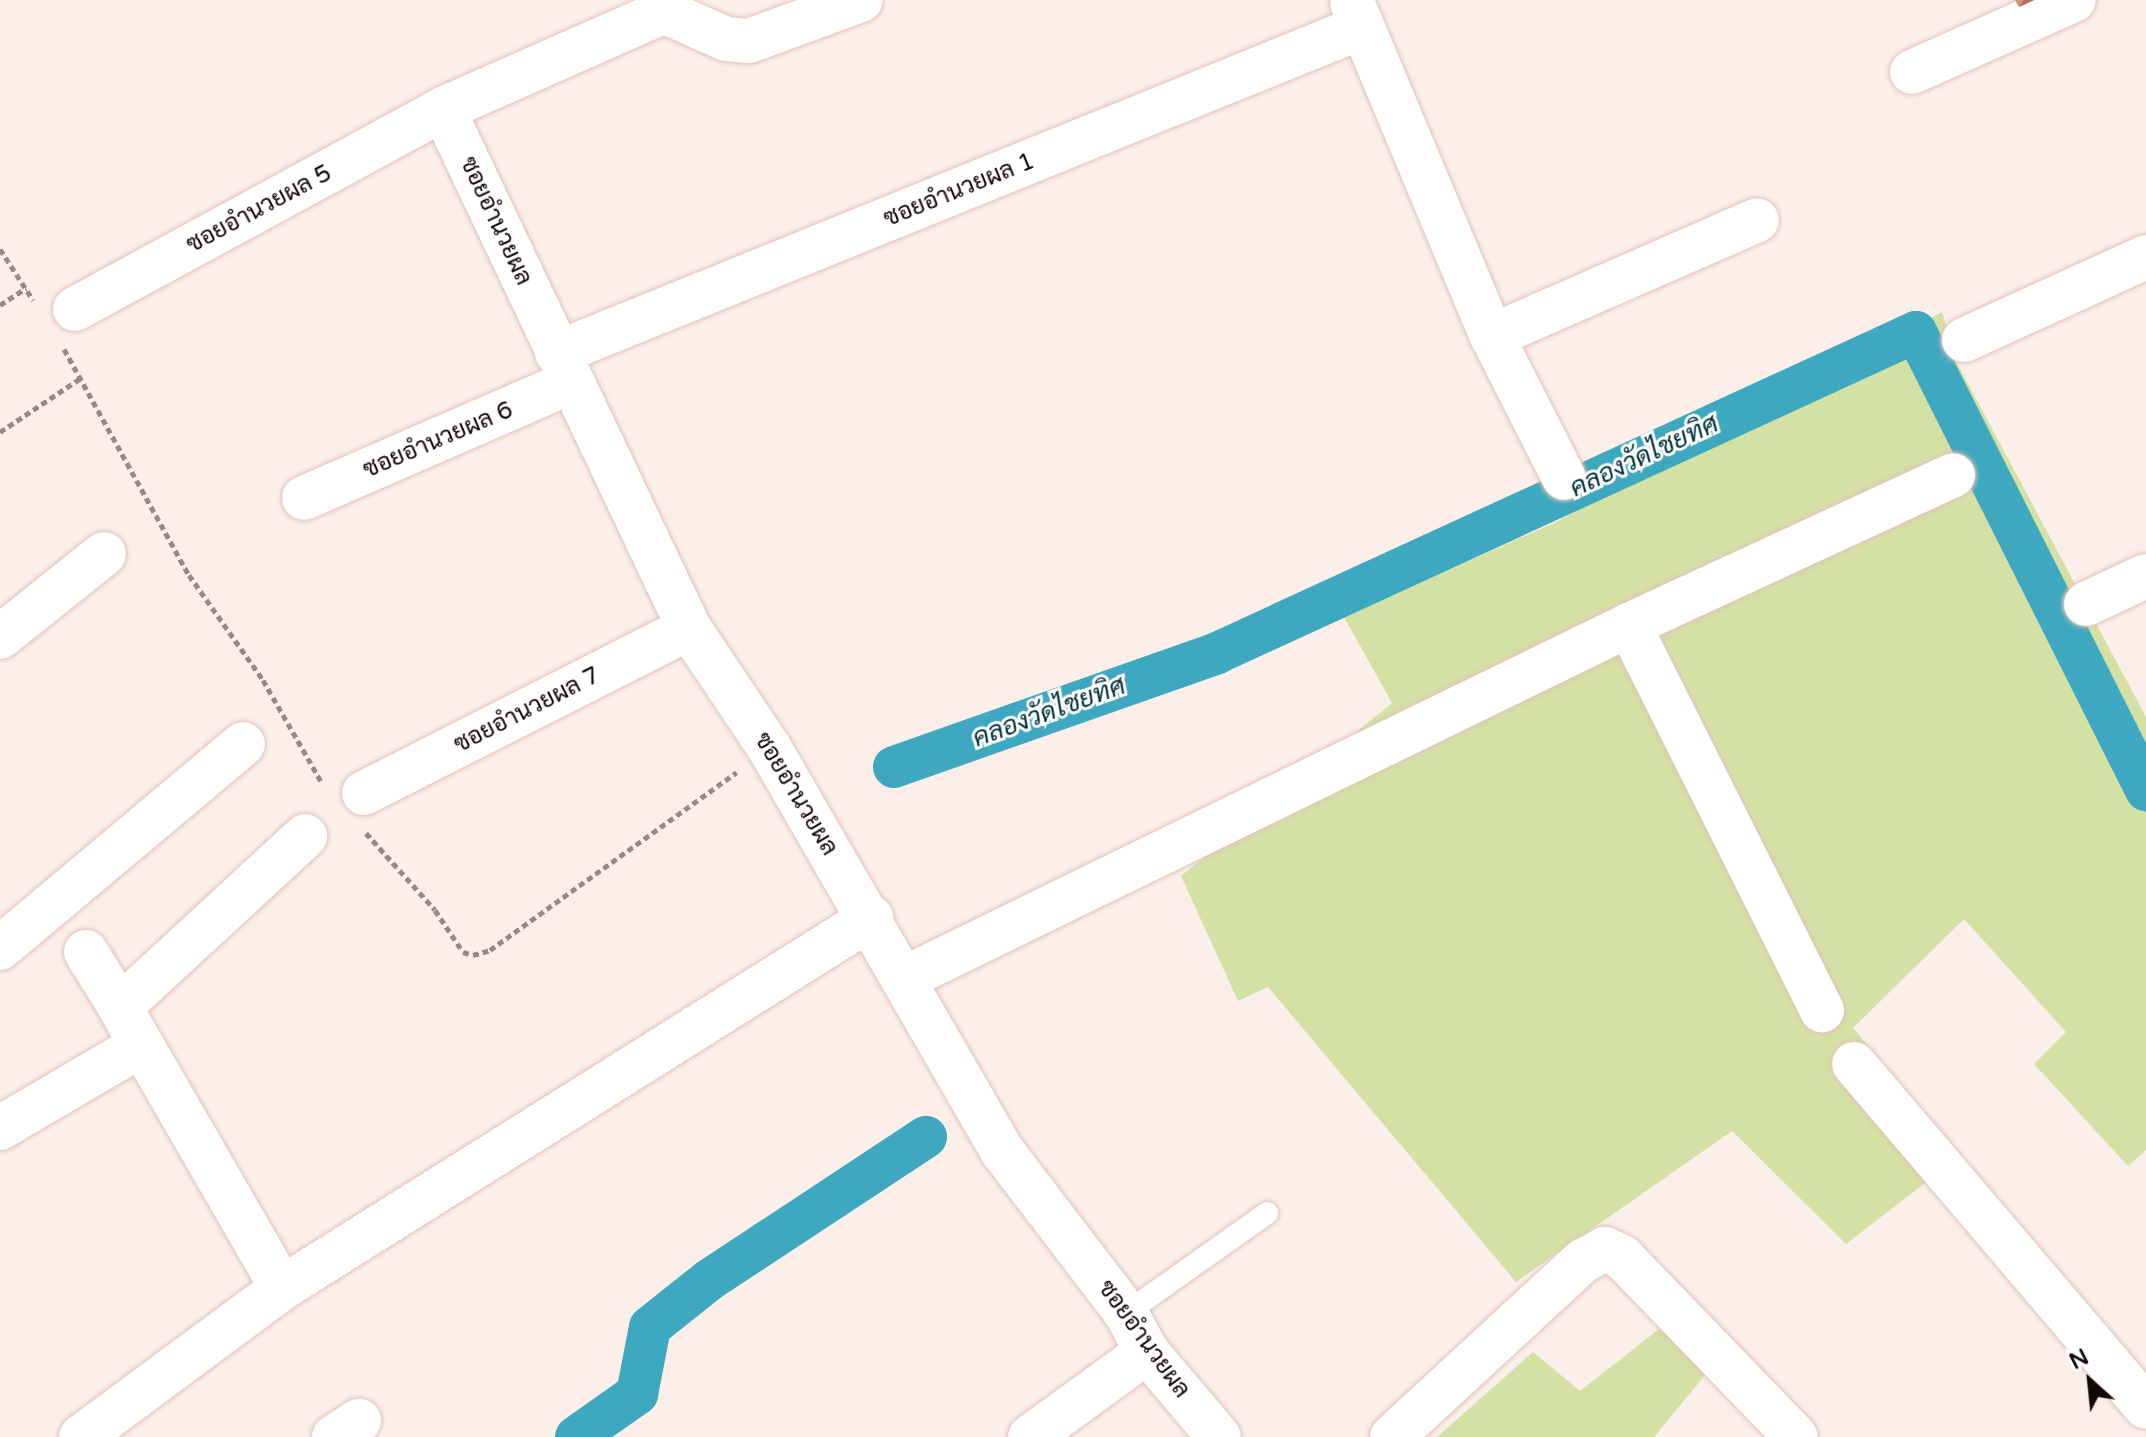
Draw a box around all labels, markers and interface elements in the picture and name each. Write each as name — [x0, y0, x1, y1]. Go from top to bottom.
street label: ซอยอำนวยผล 1 — [880, 147, 1038, 233]
street label: ซอยอำนวยผล — [454, 152, 538, 290]
street label: ซอยอำนวยผล 5 — [182, 159, 336, 259]
street label: ซอยอำนวยผล 6 — [359, 396, 517, 484]
water label: คลองวัดไชยทิศ — [1565, 408, 1723, 504]
street label: ซอยอำนวยผล 7 — [449, 661, 605, 759]
water label: คลองวัดไชยทิศ — [968, 670, 1130, 754]
street label: ซอยอำนวยผล — [748, 727, 844, 861]
street label: ซอยอำนวยผล — [1092, 1275, 1196, 1403]
north arrow — [2050, 1341, 2130, 1421]
text: N — [2065, 1344, 2093, 1375]

